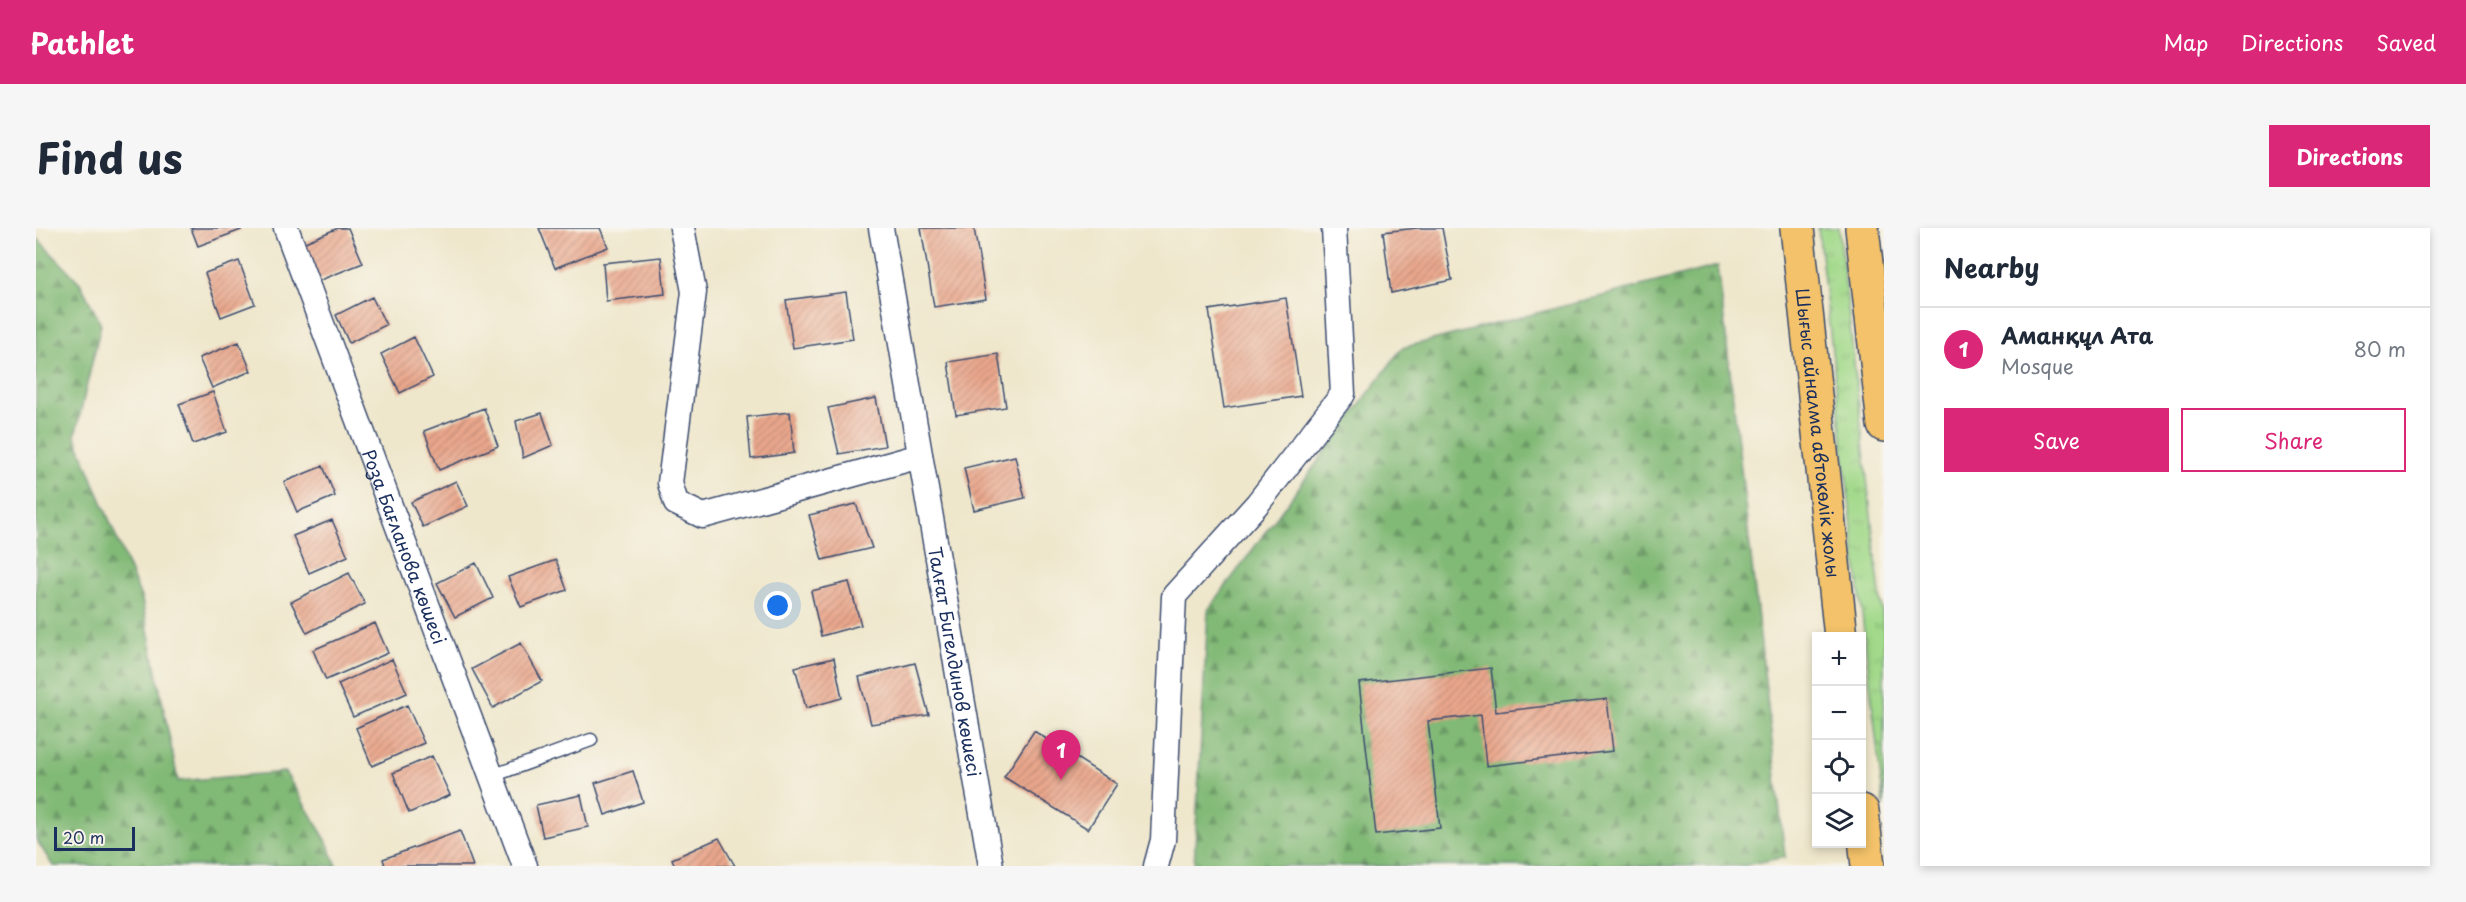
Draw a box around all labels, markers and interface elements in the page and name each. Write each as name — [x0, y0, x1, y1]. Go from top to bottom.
text: Pathlet — [30, 21, 134, 64]
text: Map — [2163, 26, 2208, 58]
text: Directions — [2241, 26, 2343, 58]
text: Saved — [2376, 26, 2436, 58]
text: Find us — [36, 125, 183, 188]
button: Directions — [2269, 125, 2430, 187]
text: Nearby — [1944, 248, 2039, 287]
street label: Шығыс айналма автокөлік жолы — [1790, 287, 1848, 579]
text: Аманқұл Ата — [2001, 318, 2153, 351]
text: 1 — [1959, 334, 1968, 364]
text: 80 m — [2354, 334, 2406, 364]
text: Mosque — [2001, 351, 2074, 381]
button: Save — [1944, 408, 2169, 472]
button: Share — [2181, 408, 2406, 472]
street label: Роза Бағланова көшесі — [356, 445, 454, 648]
street label: Талғат Бигелдинов көшесі — [923, 544, 989, 779]
your location — [763, 591, 792, 620]
map controls — [1812, 632, 1866, 848]
button: + — [1812, 632, 1866, 686]
button: − — [1812, 686, 1866, 740]
pin: 1 — [1042, 730, 1080, 780]
button: locate — [1812, 740, 1866, 794]
button: layers — [1812, 794, 1866, 848]
scale bar — [54, 824, 135, 852]
text: 20 m — [63, 825, 104, 849]

